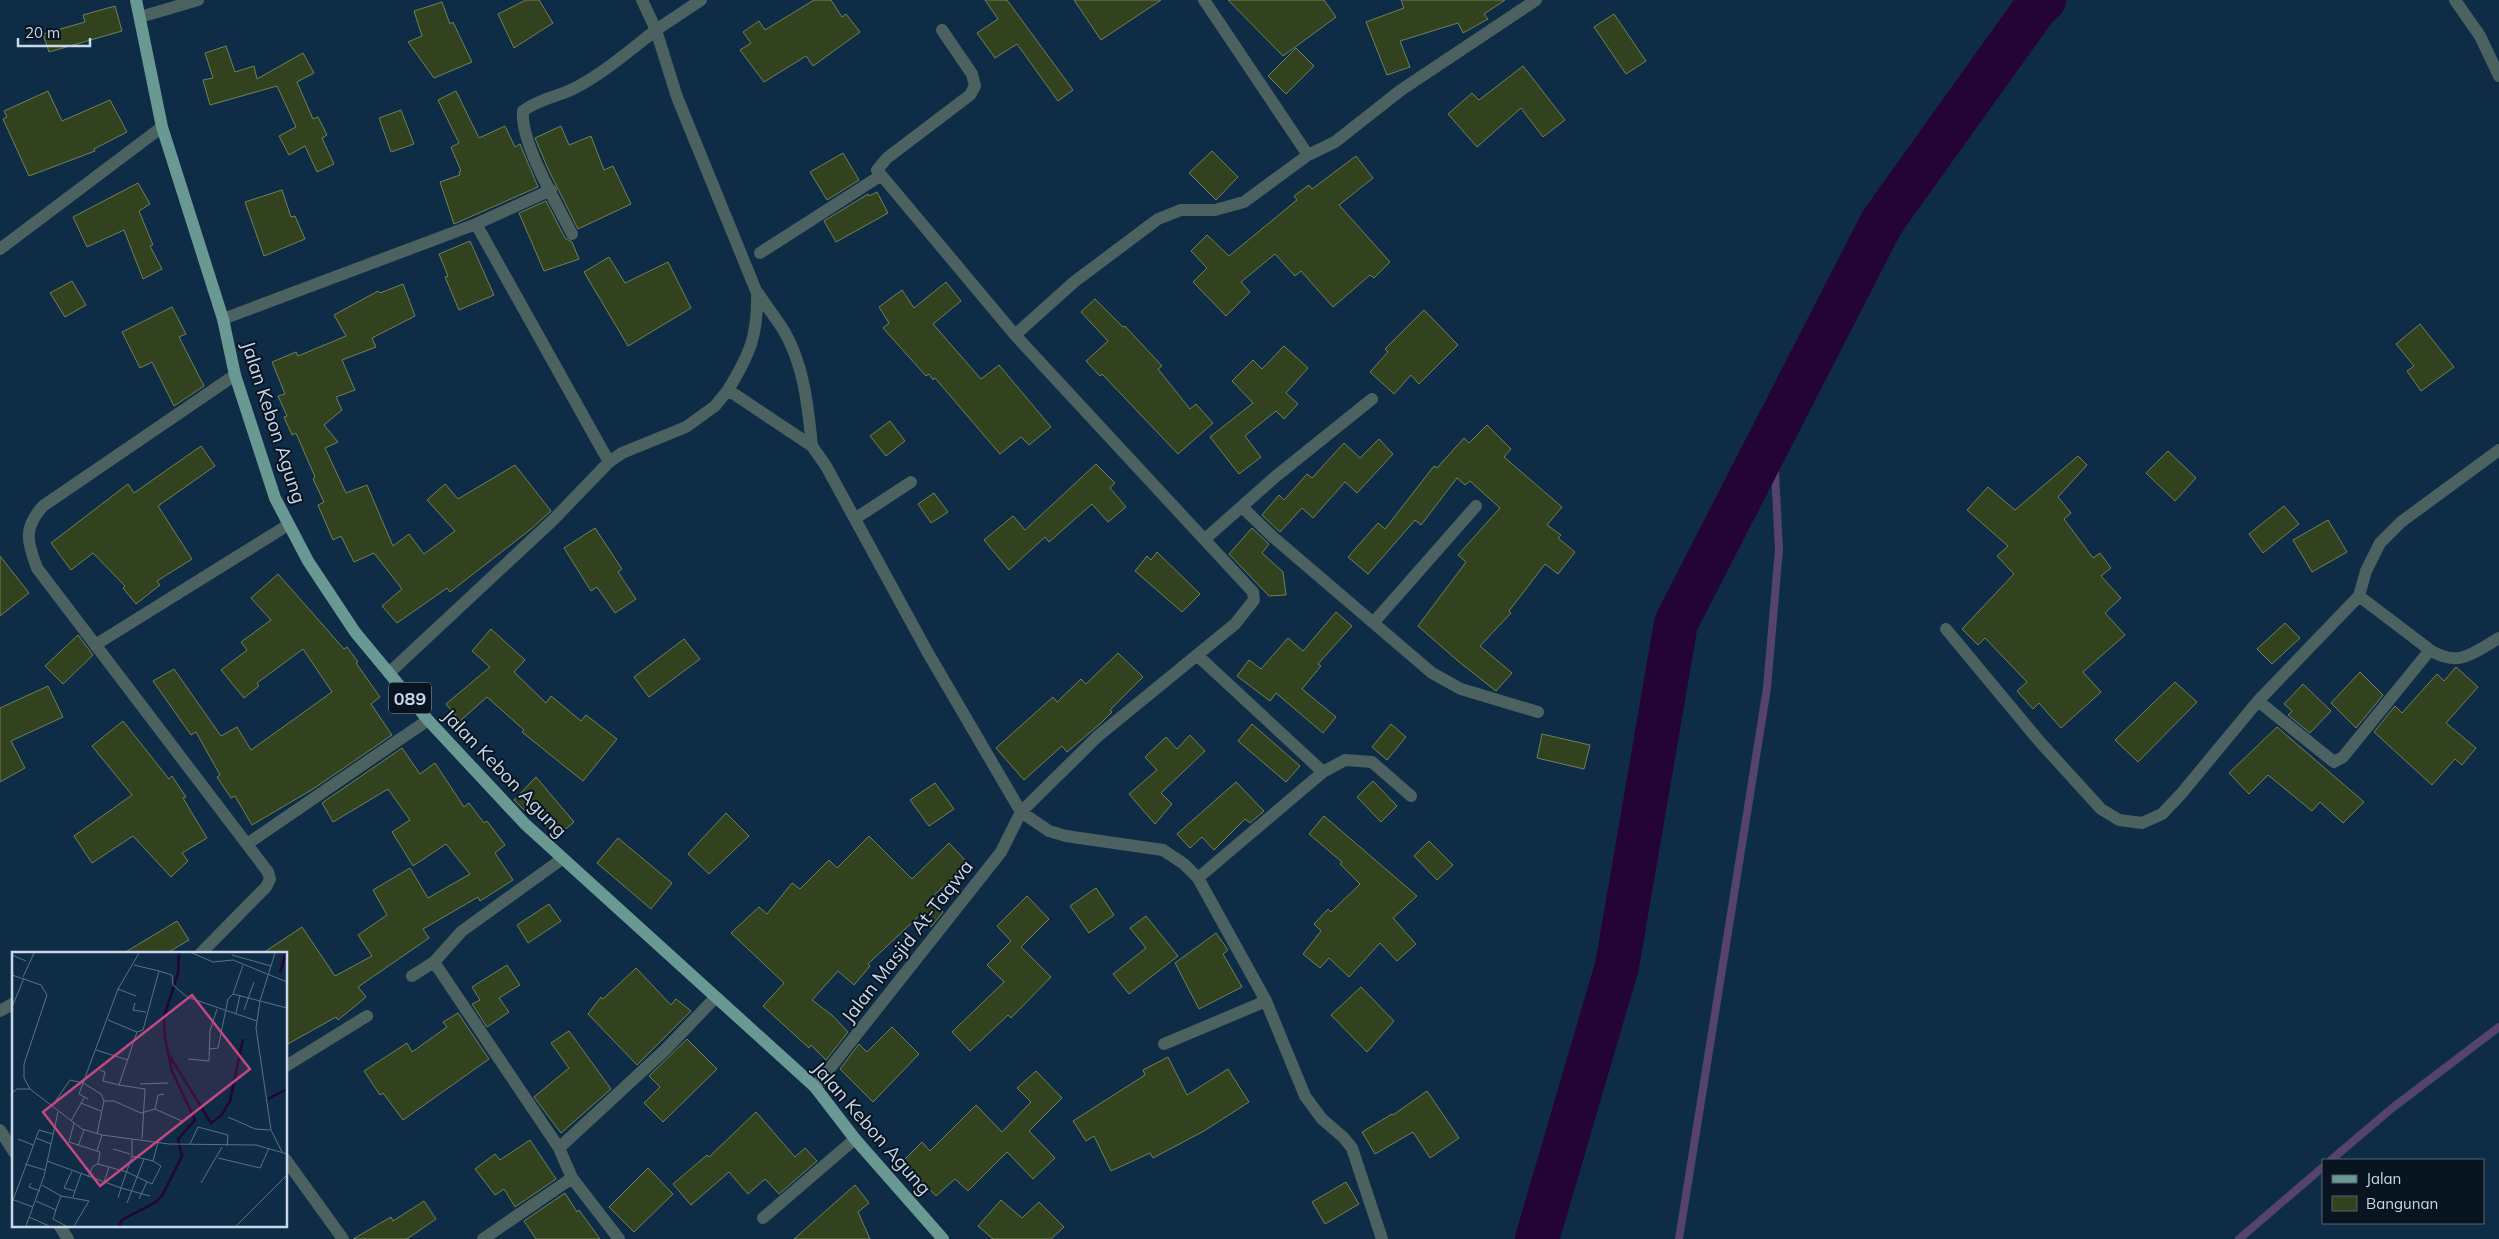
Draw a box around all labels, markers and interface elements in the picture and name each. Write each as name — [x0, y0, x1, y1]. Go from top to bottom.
scale bar — [18, 15, 90, 47]
text: 20 m — [25, 23, 60, 42]
street label: Jalan Kebon Agung — [236, 338, 312, 506]
road number: 089 — [389, 682, 431, 714]
street label: Jalan Kebon Agung — [438, 704, 572, 842]
street label: Jalan Masjid At-Taqwa — [836, 855, 978, 1027]
inset map — [12, 952, 288, 1226]
street label: Jalan Kebon Agung — [807, 1056, 937, 1200]
legend — [2322, 1159, 2484, 1224]
text: Jalan — [2366, 1169, 2401, 1188]
text: Bangunan — [2366, 1194, 2438, 1213]

